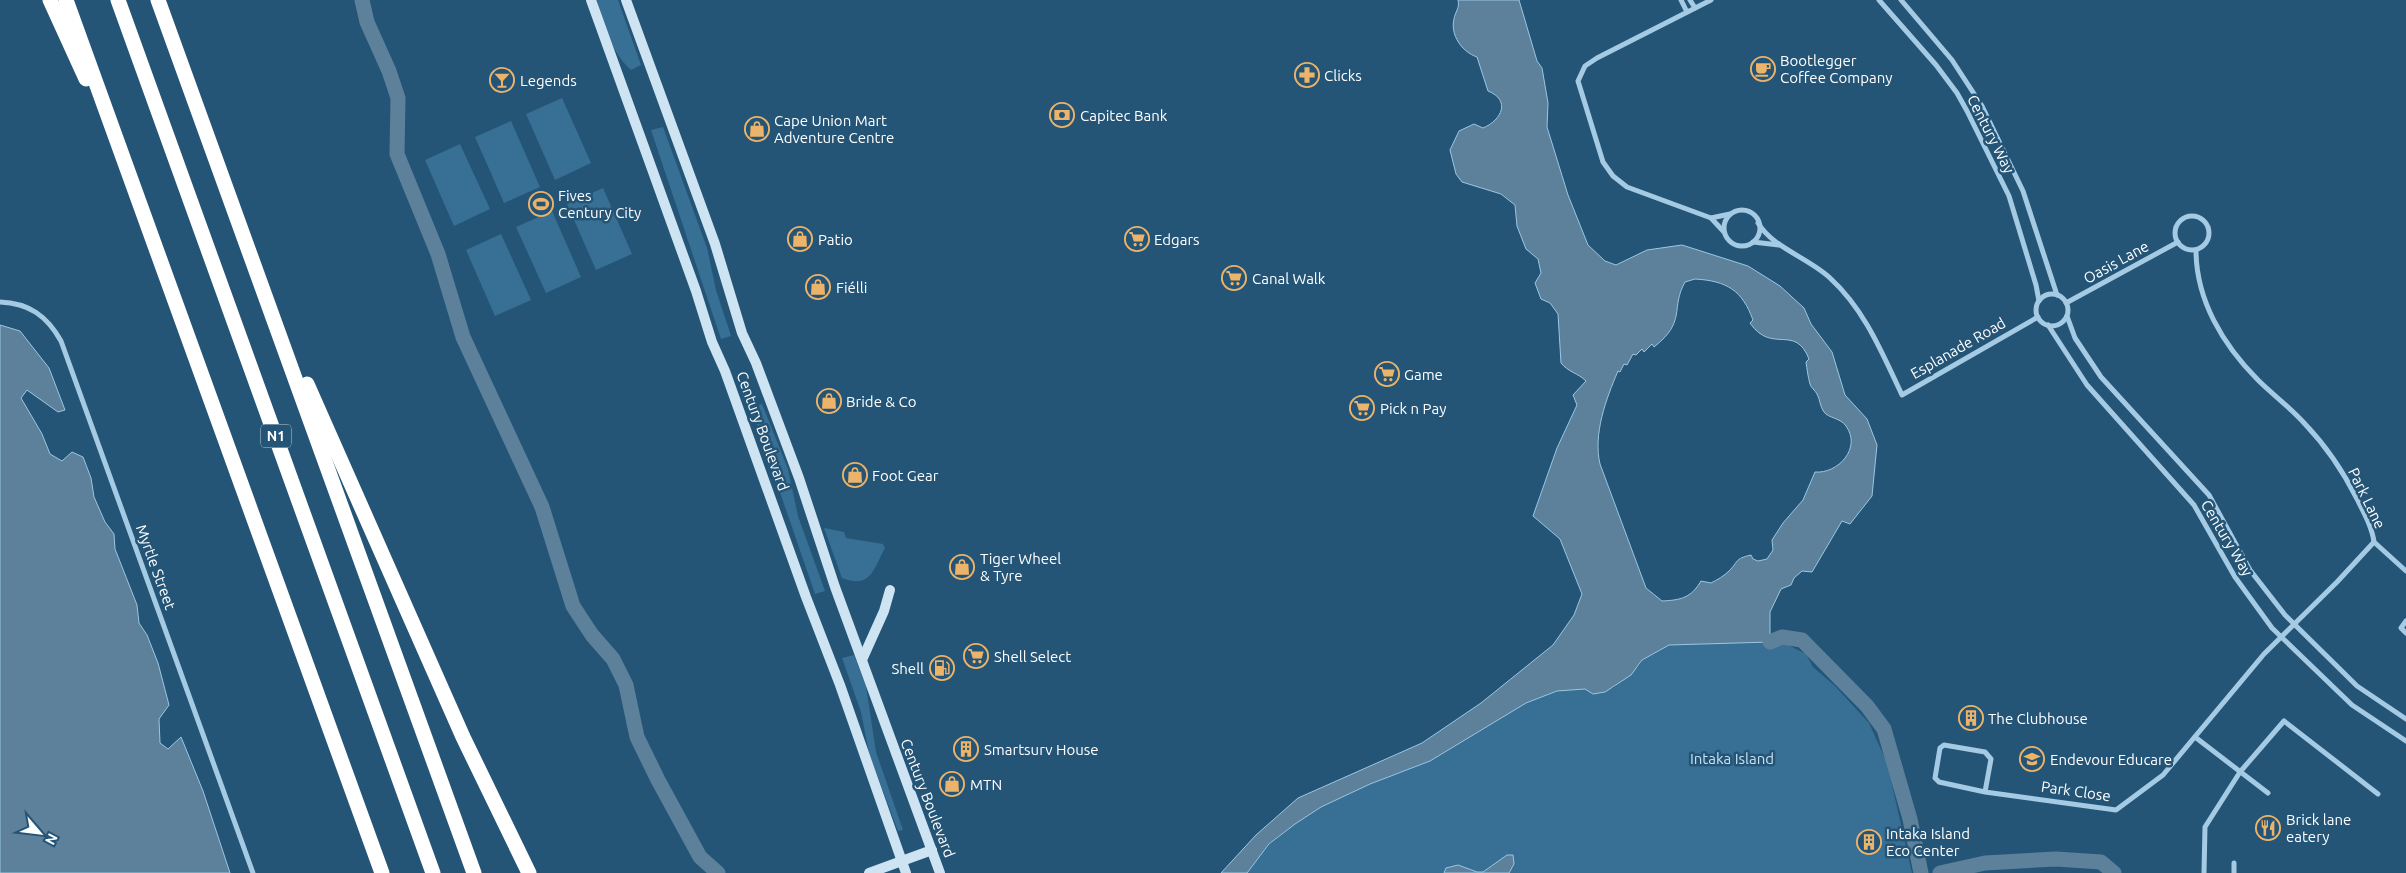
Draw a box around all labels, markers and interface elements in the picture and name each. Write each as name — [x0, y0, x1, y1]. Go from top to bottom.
place label: Bootlegger Coffee Company — [1780, 52, 1892, 86]
cafe icon: Bootlegger Coffee Company — [1750, 56, 1776, 82]
pharmacy icon: Clicks — [1294, 62, 1320, 88]
bar icon: Legends — [489, 67, 515, 93]
place label: Clicks — [1324, 67, 1362, 84]
place label: Legends — [520, 72, 577, 89]
street label: Century Way — [1964, 92, 2018, 176]
bank icon: Capitec Bank — [1049, 102, 1075, 128]
place label: Capitec Bank — [1080, 107, 1168, 124]
place label: Cape Union Mart Adventure Centre — [774, 112, 894, 146]
shop icon: Cape Union Mart Adventure Centre — [744, 116, 770, 142]
place label: Fives Century City — [558, 187, 641, 221]
sports icon: Fives Century City — [528, 191, 554, 217]
shop icon: Patio — [787, 226, 813, 252]
supermarket icon: Edgars — [1124, 226, 1150, 252]
place label: Patio — [818, 231, 853, 248]
place label: Edgars — [1154, 231, 1200, 248]
street label: Oasis Lane — [2081, 237, 2151, 287]
supermarket icon: Canal Walk — [1221, 265, 1247, 291]
place label: Canal Walk — [1252, 270, 1326, 287]
shop icon: Fiélli — [805, 274, 831, 300]
place label: Fiélli — [836, 279, 867, 296]
street label: Esplanade Road — [1908, 314, 2008, 382]
supermarket icon: Game — [1374, 361, 1400, 387]
place label: Game — [1404, 366, 1443, 383]
street label: Century Boulevard — [734, 369, 792, 493]
shop icon: Bride & Co — [816, 388, 842, 414]
place label: Bride & Co — [846, 393, 917, 410]
supermarket icon: Pick n Pay — [1349, 395, 1375, 421]
place label: Pick n Pay — [1380, 400, 1446, 417]
road number: N1 — [261, 424, 291, 448]
shop icon: Foot Gear — [842, 462, 868, 488]
street label: Park Lane — [2345, 465, 2389, 531]
place label: Foot Gear — [872, 467, 939, 484]
street label: Century Way — [2198, 497, 2256, 579]
street label: Myrtle Street — [133, 522, 179, 612]
place label: Tiger Wheel & Tyre — [980, 550, 1061, 584]
shop icon: Tiger Wheel & Tyre — [949, 554, 975, 580]
supermarket icon: Shell Select — [963, 643, 989, 669]
place label: Shell Select — [994, 648, 1071, 665]
fuel station icon: Shell — [929, 655, 955, 681]
place label: Shell — [891, 660, 924, 677]
building icon: The Clubhouse — [1958, 705, 1984, 731]
place label: The Clubhouse — [1988, 710, 2088, 727]
street label: Century Boulevard — [898, 736, 958, 860]
building icon: Smartsurv House — [953, 736, 979, 762]
place label: Smartsurv House — [984, 741, 1099, 758]
school or university icon: Endevour Educare — [2019, 746, 2045, 772]
park label: Intaka Island — [1690, 750, 1774, 767]
place label: Endevour Educare — [2050, 751, 2172, 768]
shop icon: MTN — [939, 771, 965, 797]
place label: MTN — [970, 776, 1002, 793]
street label: Park Close — [2040, 778, 2112, 804]
north arrow — [15, 808, 65, 858]
place label: Brick lane eatery — [2286, 811, 2351, 845]
restaurant icon: Brick lane eatery — [2255, 815, 2281, 841]
place label: Intaka Island Eco Center — [1886, 825, 1970, 859]
building icon: Intaka Island Eco Center — [1856, 829, 1882, 855]
text: N — [42, 831, 61, 847]

